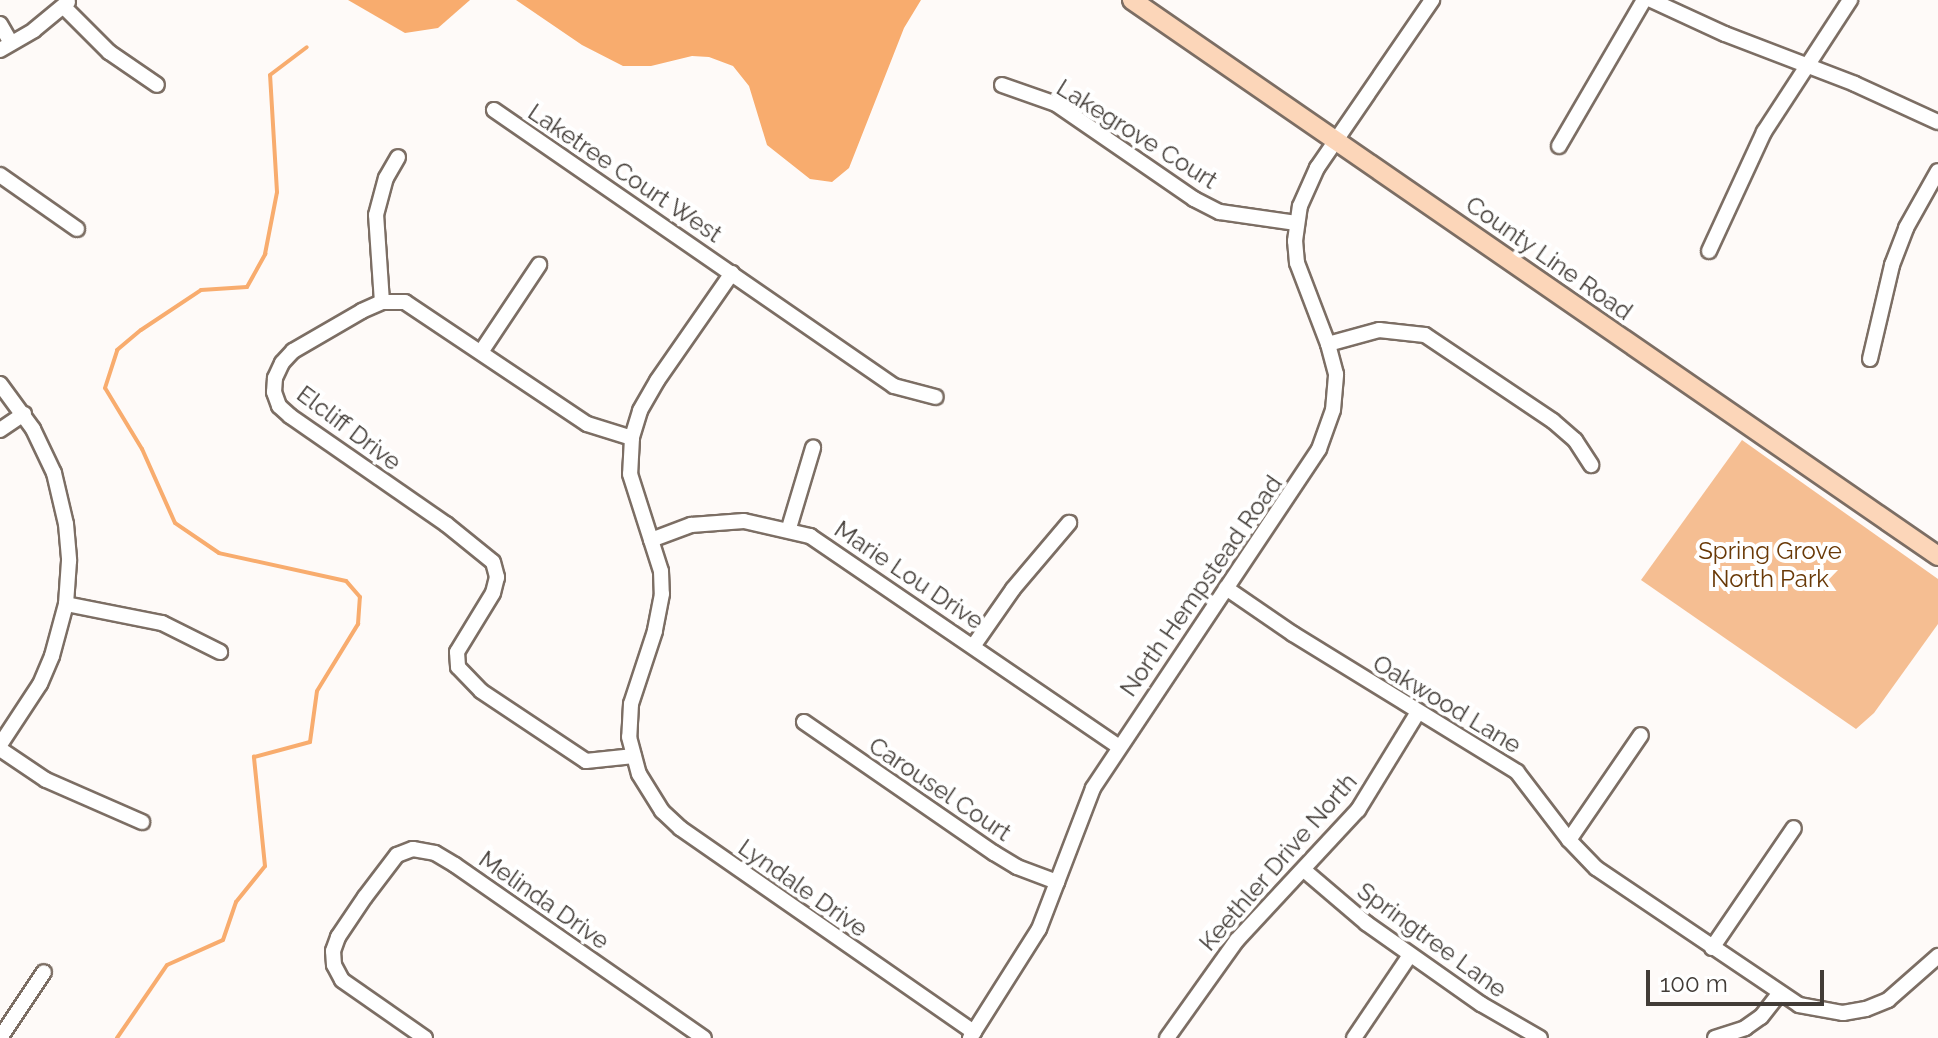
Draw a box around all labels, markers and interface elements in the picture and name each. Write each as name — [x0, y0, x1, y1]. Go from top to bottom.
street label: Lakegrove Court — [1051, 73, 1223, 195]
street label: Laketree Court West — [522, 97, 728, 249]
street label: County Line Road — [1460, 190, 1638, 326]
street label: Elcliff Drive — [291, 379, 407, 477]
street label: North Hempstead Road — [1114, 470, 1288, 702]
street label: Marie Lou Drive — [829, 515, 989, 635]
park label: Spring Grove North Park — [1698, 537, 1842, 593]
street label: Oakwood Lane — [1368, 649, 1526, 759]
street label: Carousel Court — [863, 731, 1017, 847]
street label: Keethler Drive North — [1193, 767, 1363, 957]
street label: Lyndale Drive — [733, 833, 873, 943]
street label: Melinda Drive — [473, 845, 615, 955]
street label: Springtree Lane — [1352, 876, 1512, 1004]
scale bar — [1650, 954, 1828, 1004]
text: 100 m — [1660, 969, 1728, 998]

